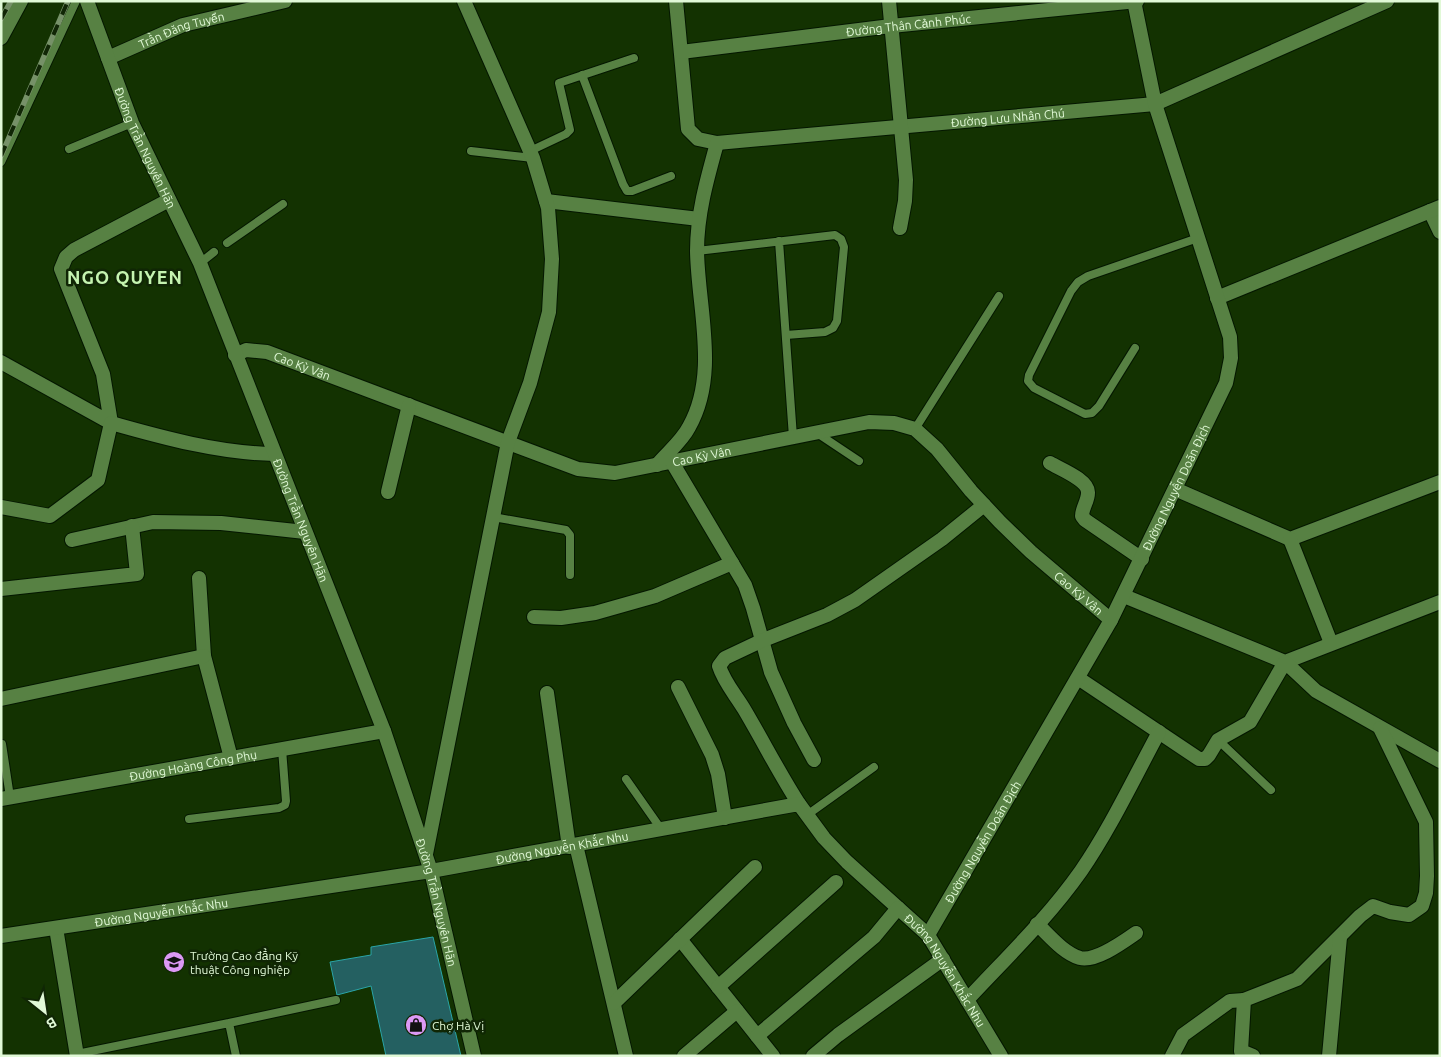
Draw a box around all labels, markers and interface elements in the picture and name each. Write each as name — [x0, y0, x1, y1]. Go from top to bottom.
street label: Trần Đăng Tuyển — [136, 9, 226, 50]
street label: Đường Thân Cảnh Phúc — [845, 11, 972, 38]
street label: Đường Trần Nguyên Hãn — [113, 85, 179, 210]
street label: Đường Lưu Nhân Chú — [950, 106, 1065, 129]
district label: NGO QUYEN — [67, 267, 183, 287]
street label: Cao Kỳ Vân — [272, 349, 333, 382]
street label: Đường Nguyễn Doãn Địch — [1139, 422, 1212, 552]
street label: Cao Kỳ Vân — [671, 443, 732, 468]
street label: Đường Trần Nguyên Hãn — [271, 457, 331, 584]
street label: Cao Kỳ Vân — [1052, 569, 1106, 617]
street label: Đường Hoàng Công Phụ — [128, 747, 258, 783]
street label: Đường Nguyễn Doãn Địch — [942, 778, 1023, 905]
street label: Đường Nguyễn Khắc Nhu — [495, 829, 629, 866]
street label: Đường Trần Nguyên Hãn — [414, 837, 459, 968]
street label: Đường Nguyễn Khắc Nhu — [94, 895, 229, 928]
street label: Đường Nguyễn Khắc Nhu — [902, 911, 988, 1029]
place label: Trường Cao đẳng Kỹ thuật Công nghiệp — [190, 948, 298, 977]
school or university icon: Trường Cao đẳng Kỹ thuật Công nghiệp — [162, 950, 186, 974]
north arrow — [20, 987, 70, 1037]
shop icon: Chợ Hà Vị — [404, 1013, 428, 1037]
text: B — [43, 1014, 60, 1033]
place label: Chợ Hà Vị — [432, 1019, 484, 1033]

